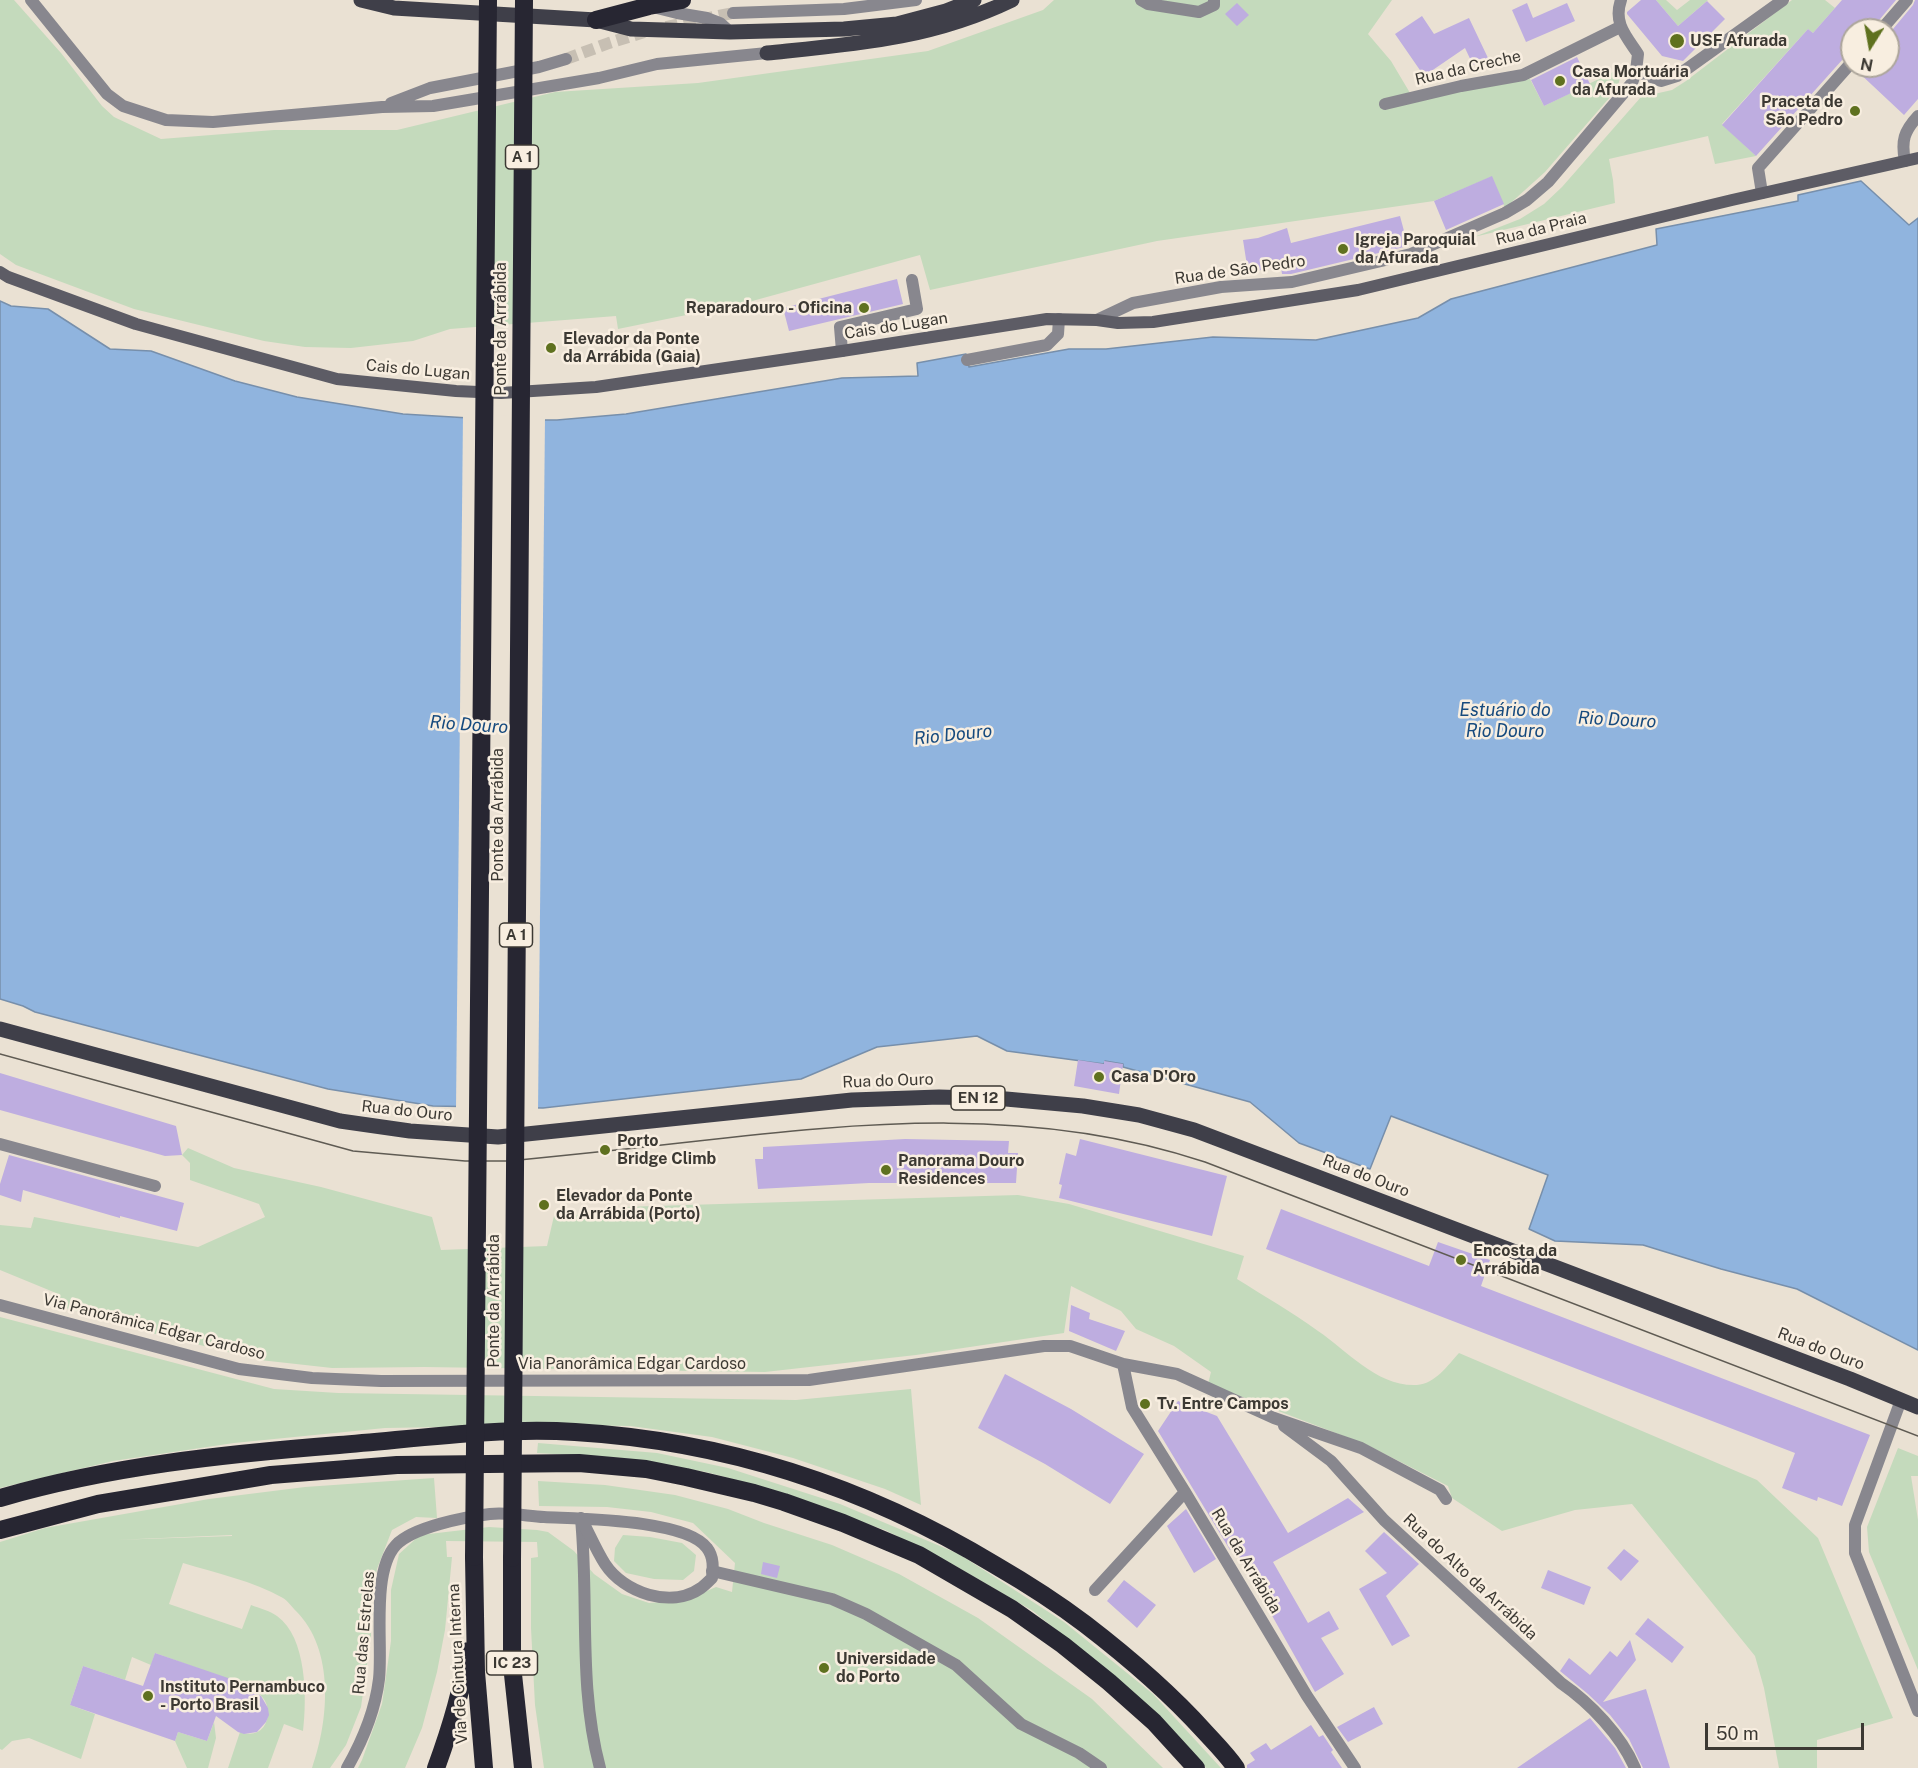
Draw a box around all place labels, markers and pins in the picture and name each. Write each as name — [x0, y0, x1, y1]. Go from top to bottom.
place label: USF Afurada — [1690, 31, 1787, 51]
marker: USF Afurada — [1668, 32, 1686, 50]
place label: Casa Mortuária da Afurada — [1572, 62, 1689, 100]
marker: Casa Mortuária da Afurada — [1553, 74, 1567, 88]
place label: Praceta de São Pedro — [1761, 92, 1843, 130]
marker: Praceta de São Pedro — [1848, 104, 1862, 118]
place label: Igreja Paroquial da Afurada — [1355, 230, 1476, 268]
marker: Igreja Paroquial da Afurada — [1336, 242, 1350, 256]
place label: Reparadouro - Oficina — [686, 298, 852, 318]
marker: Reparadouro - Oficina — [857, 301, 871, 315]
place label: Elevador da Ponte da Arrábida (Gaia) — [563, 329, 701, 367]
marker: Elevador da Ponte da Arrábida (Gaia) — [544, 341, 558, 355]
place label: Casa D'Oro — [1111, 1067, 1196, 1087]
marker: Casa D'Oro — [1092, 1070, 1106, 1084]
place label: Porto Bridge Climb — [617, 1131, 716, 1169]
marker: Porto Bridge Climb — [598, 1143, 612, 1157]
place label: Panorama Douro Residences — [898, 1151, 1024, 1189]
marker: Panorama Douro Residences — [879, 1163, 893, 1177]
place label: Elevador da Ponte da Arrábida (Porto) — [556, 1186, 701, 1224]
marker: Elevador da Ponte da Arrábida (Porto) — [537, 1198, 551, 1212]
place label: Encosta da Arrábida — [1473, 1241, 1557, 1279]
marker: Encosta da Arrábida — [1454, 1253, 1468, 1267]
place label: Tv. Entre Campos — [1157, 1394, 1289, 1414]
marker: Tv. Entre Campos — [1138, 1397, 1152, 1411]
place label: Universidade do Porto — [836, 1649, 936, 1687]
marker: Universidade do Porto — [817, 1661, 831, 1675]
place label: Instituto Pernambuco - Porto Brasil — [160, 1677, 325, 1715]
marker: Instituto Pernambuco - Porto Brasil — [141, 1689, 155, 1703]

